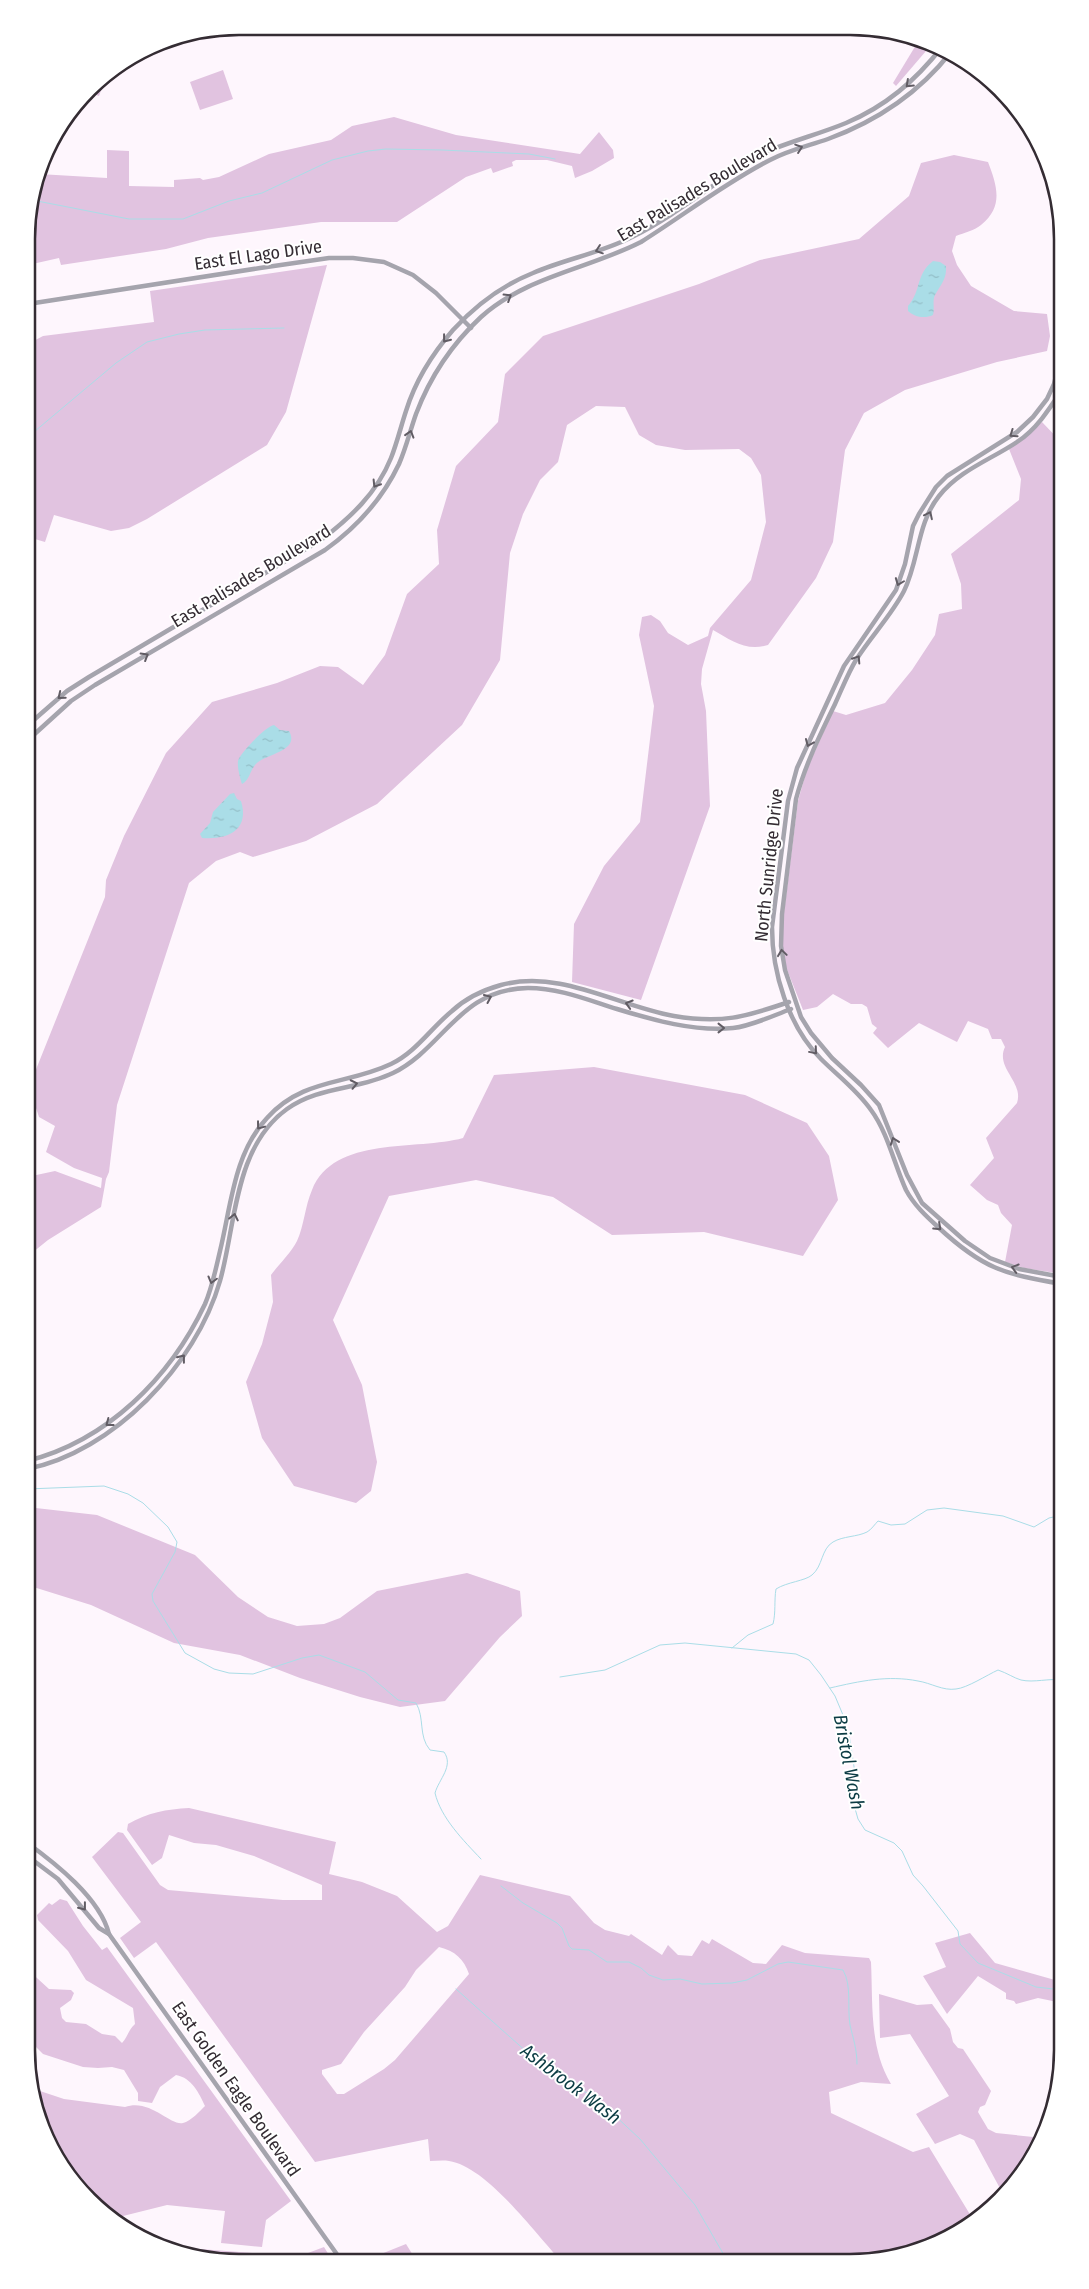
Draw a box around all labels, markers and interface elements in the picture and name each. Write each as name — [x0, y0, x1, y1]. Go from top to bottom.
one-way arrow — [906, 78, 915, 87]
street label: East Palisades Boulevard — [613, 134, 781, 246]
one-way arrow — [794, 144, 803, 154]
street label: East El Lago Drive — [193, 235, 323, 275]
one-way arrow — [595, 245, 603, 255]
one-way arrow — [503, 294, 512, 303]
one-way arrow — [443, 333, 451, 342]
one-way arrow — [1010, 427, 1019, 437]
one-way arrow — [404, 431, 414, 439]
one-way arrow — [372, 479, 382, 488]
one-way arrow — [923, 512, 933, 521]
street label: East Palisades Boulevard — [167, 520, 335, 632]
one-way arrow — [895, 577, 905, 585]
one-way arrow — [140, 652, 149, 662]
one-way arrow — [851, 656, 860, 665]
one-way arrow — [58, 691, 67, 699]
one-way arrow — [804, 738, 815, 747]
street label: North Sunridge Drive — [750, 787, 788, 943]
one-way arrow — [777, 949, 788, 957]
one-way arrow — [483, 994, 492, 1005]
one-way arrow — [625, 999, 633, 1009]
one-way arrow — [718, 1023, 725, 1033]
one-way arrow — [809, 1045, 817, 1054]
one-way arrow — [349, 1080, 358, 1090]
one-way arrow — [257, 1120, 266, 1130]
one-way arrow — [890, 1137, 900, 1146]
one-way arrow — [229, 1212, 239, 1221]
one-way arrow — [932, 1221, 941, 1230]
one-way arrow — [1011, 1263, 1019, 1273]
one-way arrow — [208, 1276, 218, 1284]
one-way arrow — [177, 1355, 185, 1364]
one-way arrow — [106, 1417, 115, 1425]
water label: Bristol Wash — [828, 1712, 870, 1812]
one-way arrow — [77, 1901, 86, 1911]
street label: East Golden Eagle Boulevard — [167, 1997, 305, 2181]
water label: Ashbrook Wash — [516, 2038, 626, 2129]

